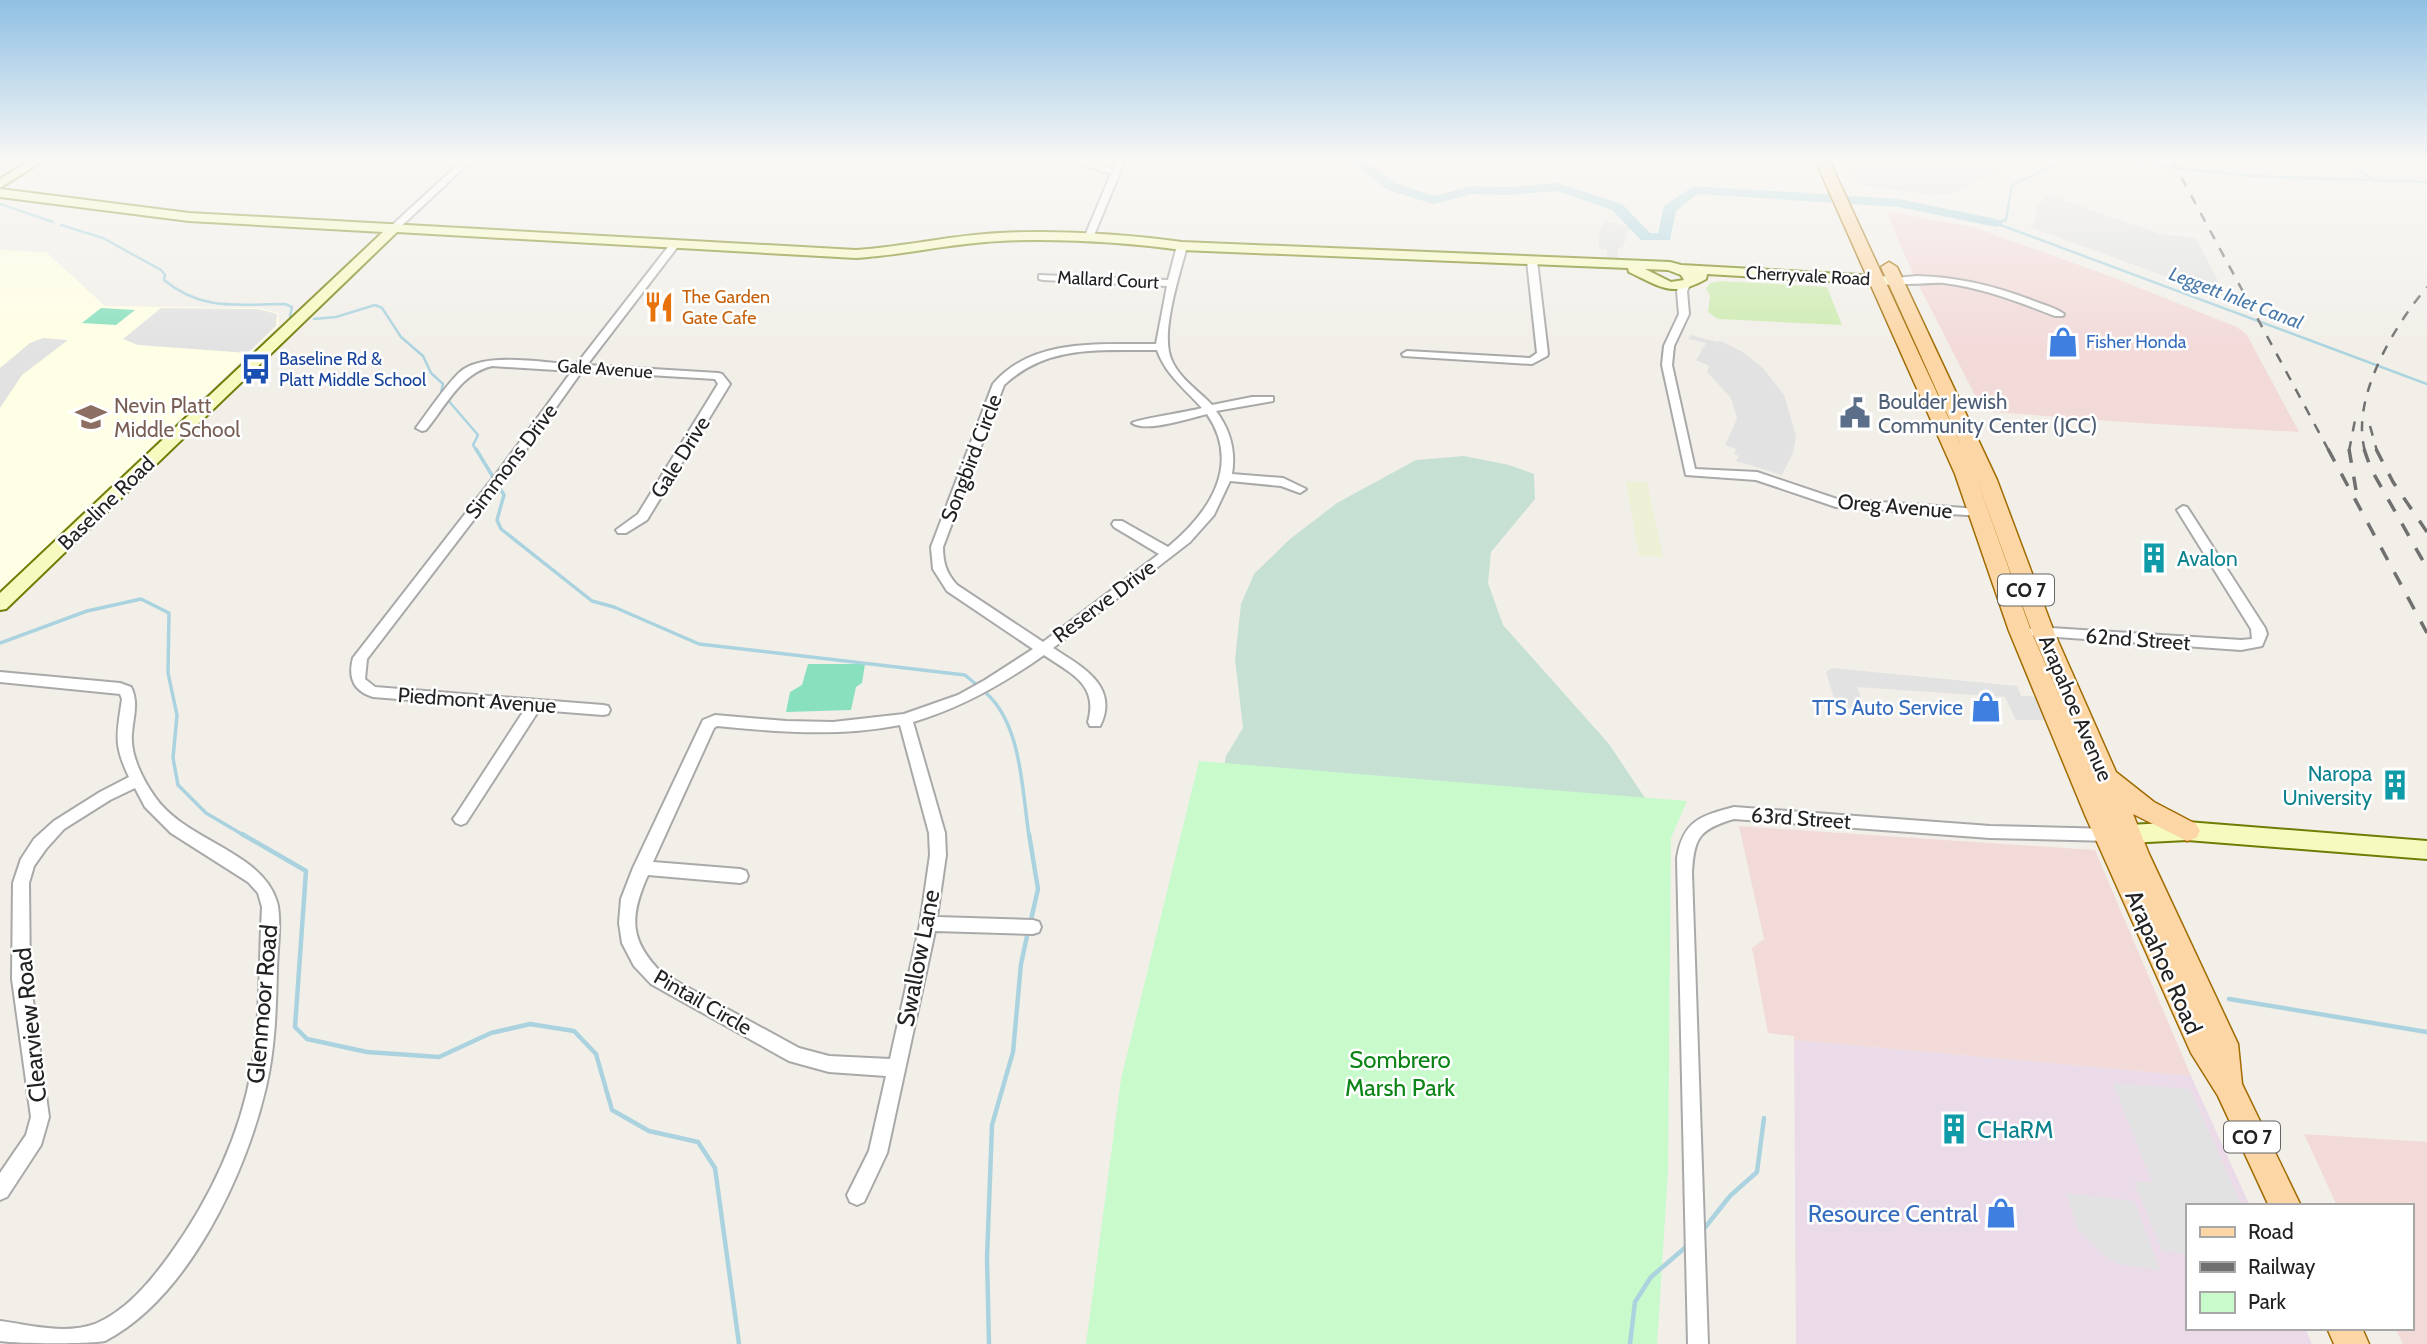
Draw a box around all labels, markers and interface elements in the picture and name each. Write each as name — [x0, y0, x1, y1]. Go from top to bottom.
street label: Cherryvale Road — [1745, 262, 1871, 290]
water label: Leggett Inlet Canal — [2166, 262, 2307, 334]
street label: Mallard Court — [1057, 266, 1159, 294]
place label: The Garden Gate Cafe — [682, 286, 770, 329]
restaurant icon: The Garden Gate Cafe — [642, 290, 676, 324]
shop icon: Fisher Honda — [2046, 325, 2080, 359]
place label: Fisher Honda — [2086, 331, 2187, 353]
place label: Baseline Rd & Platt Middle School — [279, 348, 427, 391]
bus stop icon: Baseline Rd & Platt Middle School — [239, 352, 273, 386]
street label: Gale Avenue — [557, 355, 653, 383]
place label: Boulder Jewish Community Center (JCC) — [1878, 389, 2097, 438]
street label: Songbird Circle — [935, 391, 1007, 525]
place label: Nevin Platt Middle School — [114, 393, 240, 442]
public building icon: Boulder Jewish Community Center (JCC) — [1838, 396, 1872, 430]
street label: Simmons Drive — [460, 398, 562, 523]
school or university icon: Nevin Platt Middle School — [74, 400, 108, 434]
street label: Gale Drive — [645, 411, 715, 502]
street label: Baseline Road — [53, 451, 159, 555]
street label: Oreg Avenue — [1837, 489, 1954, 523]
building icon: Avalon — [2137, 541, 2171, 575]
place label: Avalon — [2177, 546, 2238, 571]
street label: Reserve Drive — [1048, 554, 1160, 648]
road number: CO 7 — [1998, 575, 2054, 606]
street label: 62nd Street — [2085, 623, 2191, 655]
street label: Arapahoe Avenue — [2034, 631, 2118, 785]
street label: Piedmont Avenue — [397, 682, 557, 718]
shop icon: TTS Auto Service — [1969, 690, 2003, 724]
place label: TTS Auto Service — [1812, 695, 1963, 720]
place label: Naropa University — [2283, 761, 2372, 810]
building icon: Naropa University — [2378, 768, 2412, 802]
street label: 63rd Street — [1750, 802, 1852, 834]
street label: Arapahoe Road — [2119, 886, 2209, 1038]
street label: Swallow Lane — [891, 887, 945, 1029]
street label: Glenmoor Road — [241, 923, 283, 1085]
street label: Clearview Road — [7, 946, 53, 1104]
street label: Pintail Circle — [650, 964, 757, 1040]
park label: Sombrero Marsh Park — [1345, 1045, 1455, 1102]
building icon: CHaRM — [1937, 1112, 1971, 1146]
place label: CHaRM — [1977, 1115, 2054, 1144]
road number: CO 7 — [2224, 1121, 2280, 1152]
shop icon: Resource Central — [1984, 1196, 2018, 1230]
place label: Resource Central — [1808, 1199, 1978, 1228]
legend — [2186, 1204, 2413, 1330]
text: Road — [2248, 1219, 2294, 1244]
text: Railway — [2248, 1254, 2316, 1279]
text: Park — [2248, 1289, 2286, 1314]

